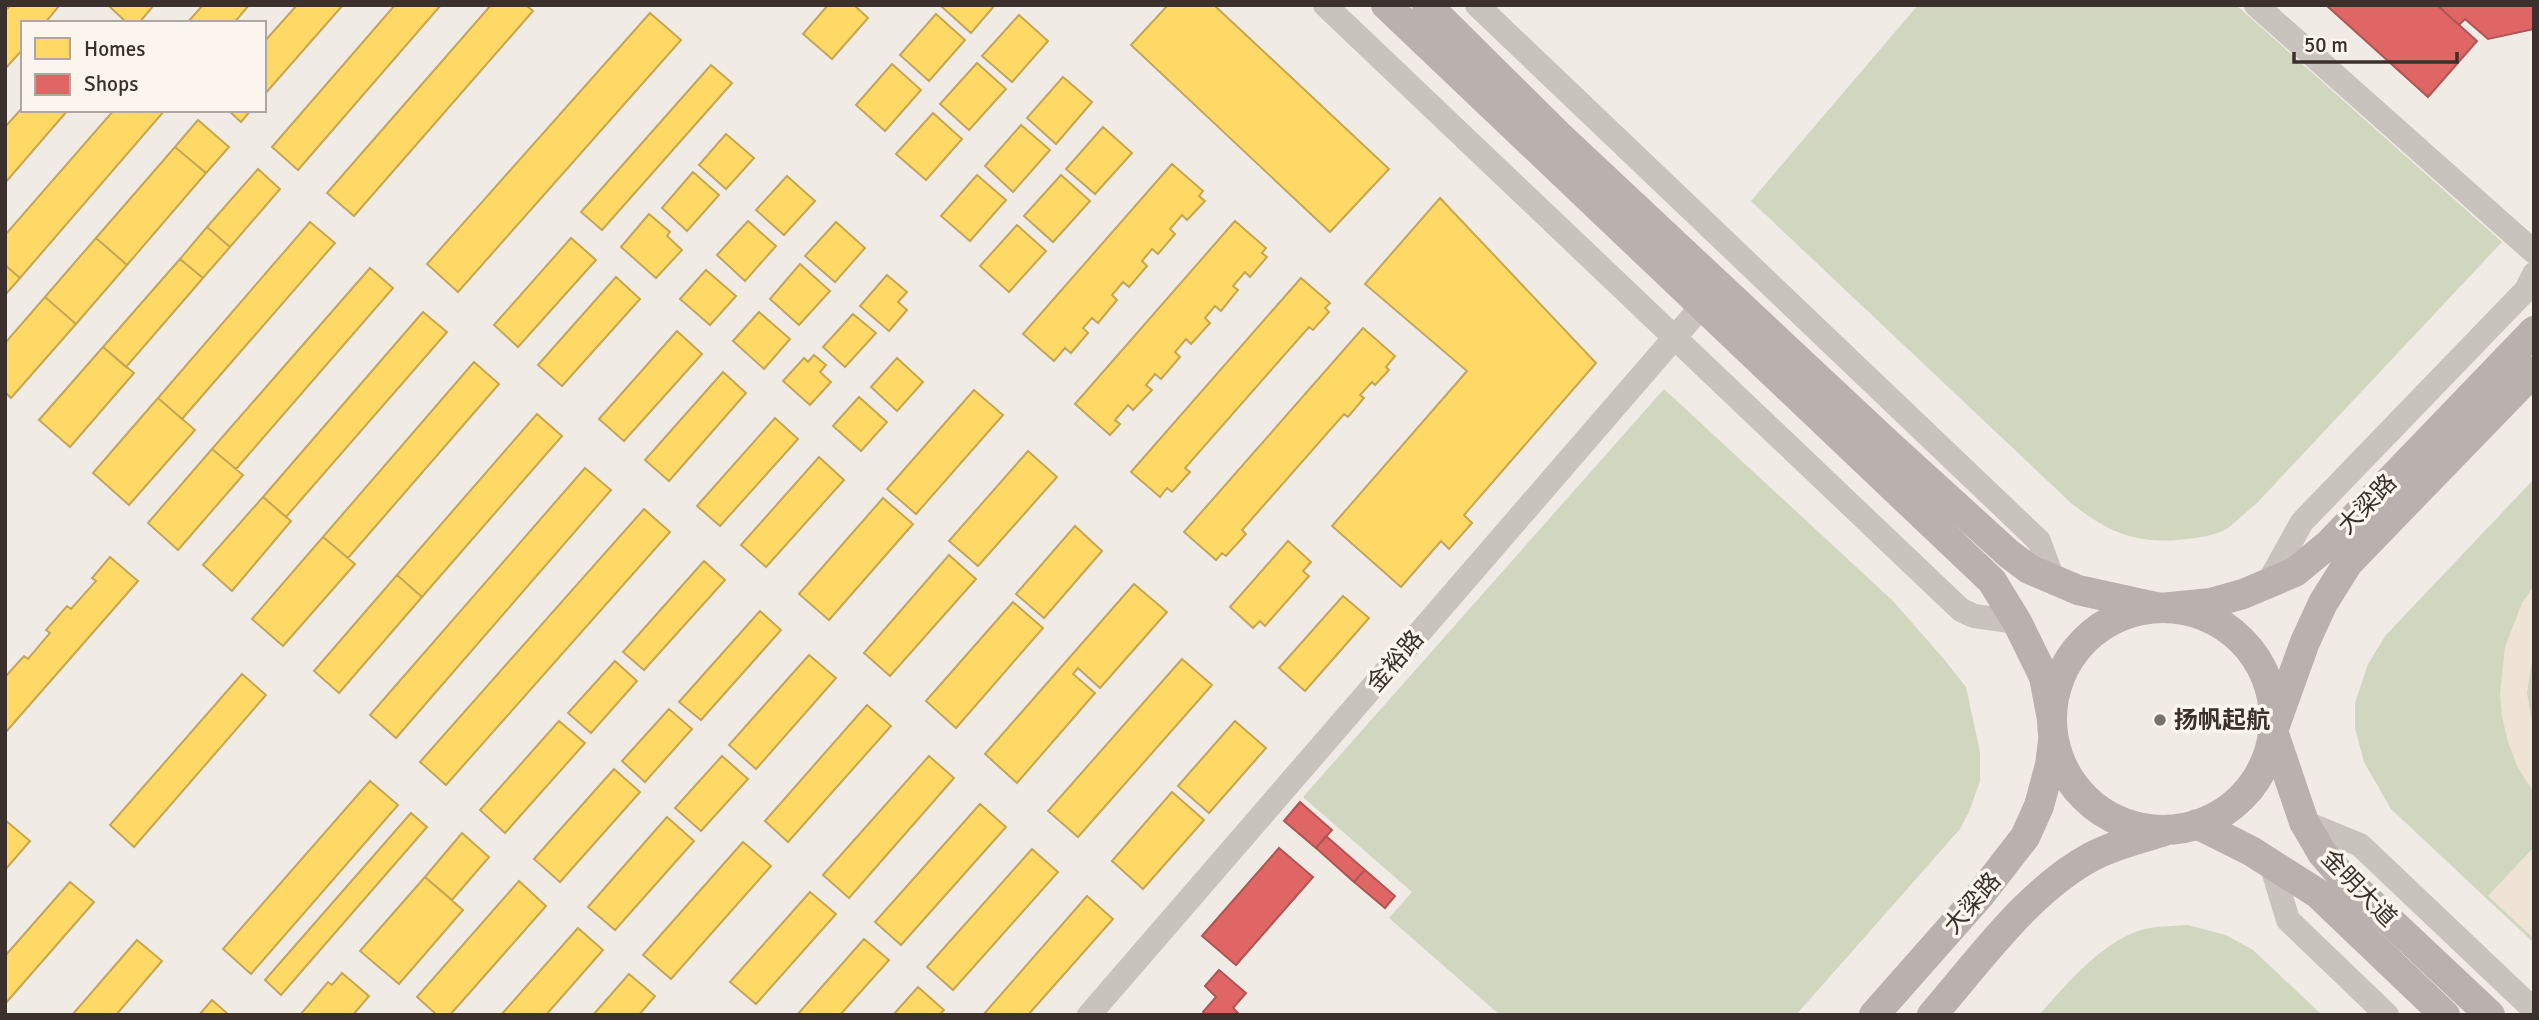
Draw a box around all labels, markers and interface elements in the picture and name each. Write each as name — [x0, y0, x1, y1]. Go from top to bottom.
legend — [21, 21, 266, 112]
scale bar — [2294, 21, 2457, 65]
text: 50 m — [2304, 32, 2348, 58]
text: Homes — [84, 36, 146, 62]
text: Shops — [84, 71, 138, 97]
street label: 大梁路 — [2331, 468, 2403, 540]
street label: 金裕路 — [1360, 624, 1430, 698]
place label: 扬帆起航 — [2174, 705, 2270, 735]
marker: 扬帆起航 — [2152, 712, 2168, 728]
street label: 金明大道 — [2315, 843, 2403, 933]
street label: 大梁路 — [1937, 866, 2007, 940]

